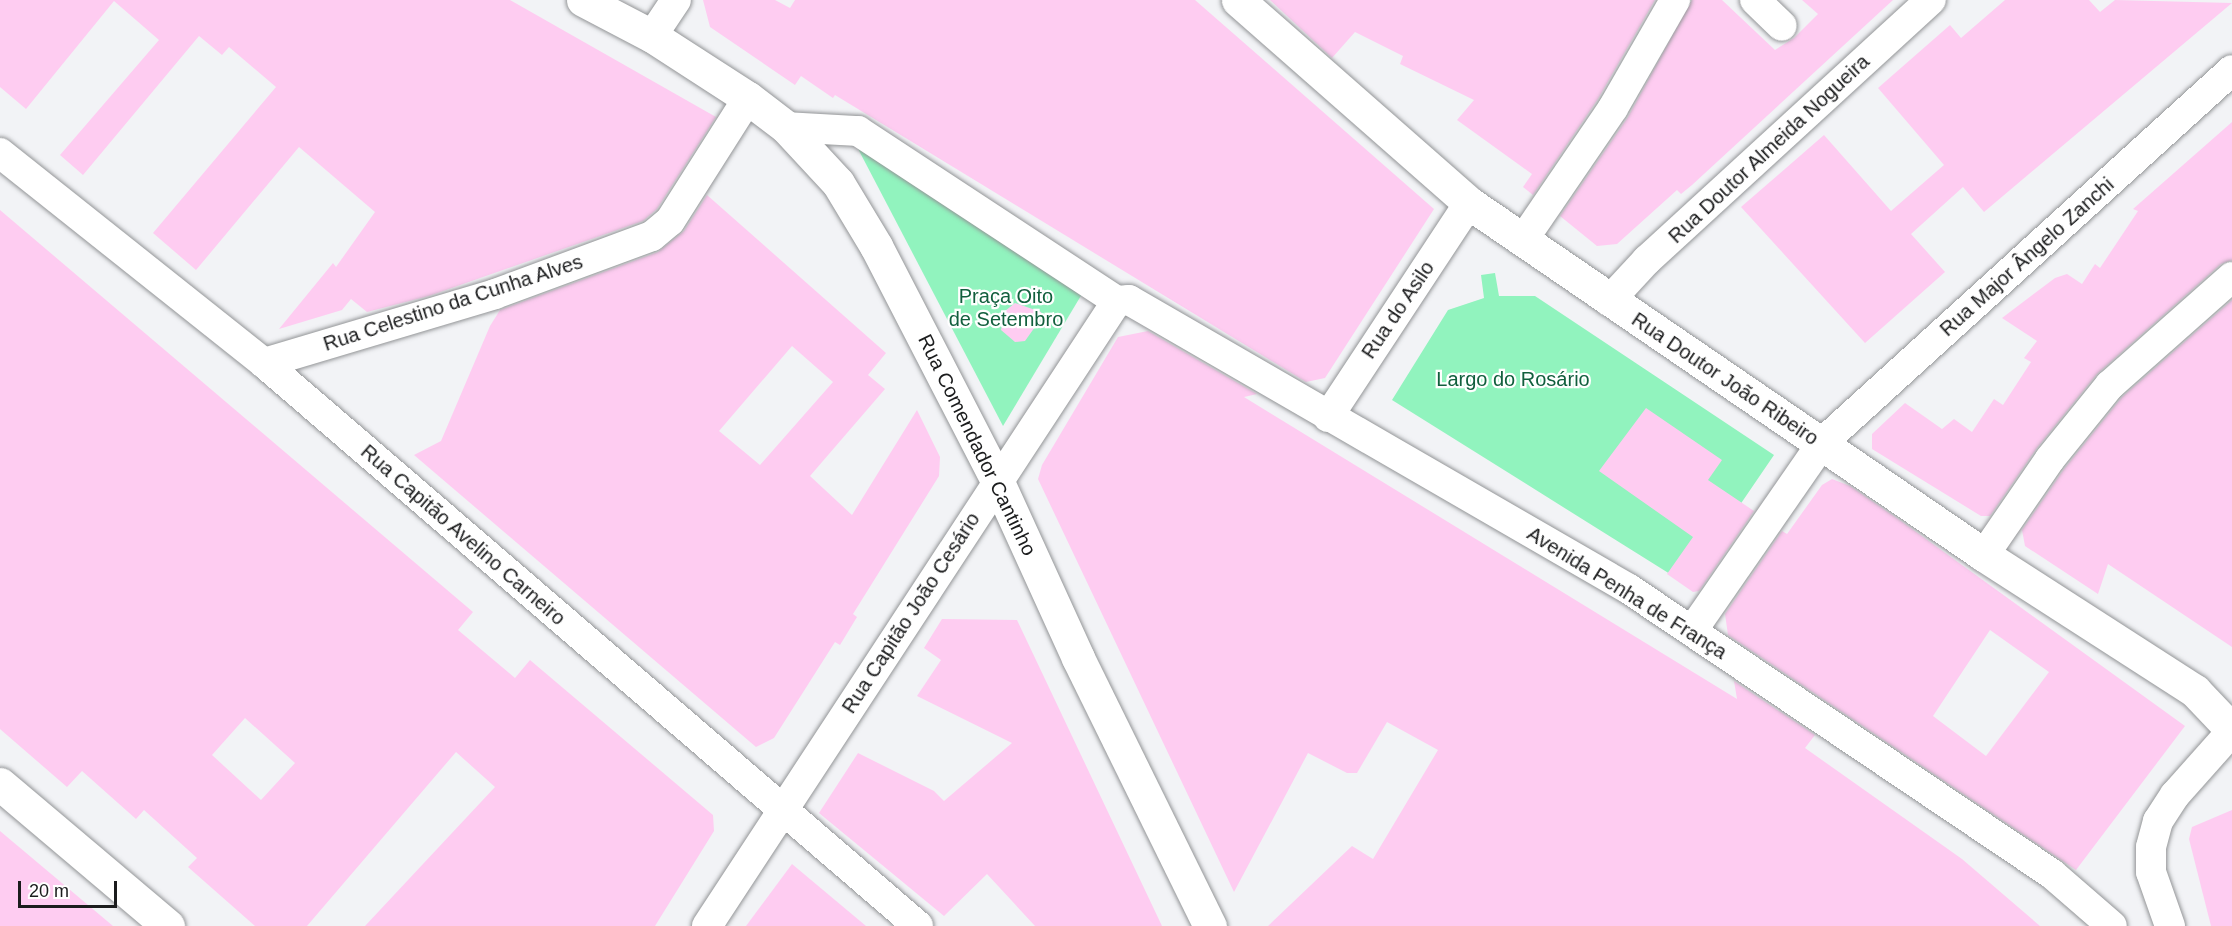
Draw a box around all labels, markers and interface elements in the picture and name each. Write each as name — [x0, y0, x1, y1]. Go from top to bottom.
street label: Rua Doutor Almeida Nogueira — [1663, 49, 1875, 249]
street label: Rua Major Ângelo Zanchi — [1935, 173, 2119, 341]
street label: Rua Celestino da Cunha Alves — [320, 250, 586, 356]
street label: Rua do Asilo — [1356, 256, 1440, 364]
park label: Praça Oito de Setembro — [949, 284, 1063, 331]
street label: Rua Doutor João Ribeiro — [1627, 308, 1823, 450]
street label: Rua Comendador Cantinho — [913, 330, 1041, 560]
park label: Largo do Rosário — [1436, 367, 1590, 391]
street label: Rua Capitão Avelino Carneiro — [355, 439, 571, 631]
street label: Rua Capitão João Cesário — [837, 508, 985, 718]
street label: Avenida Penha de França — [1523, 522, 1731, 664]
scale bar — [21, 869, 120, 907]
text: 20 m — [29, 881, 69, 901]

